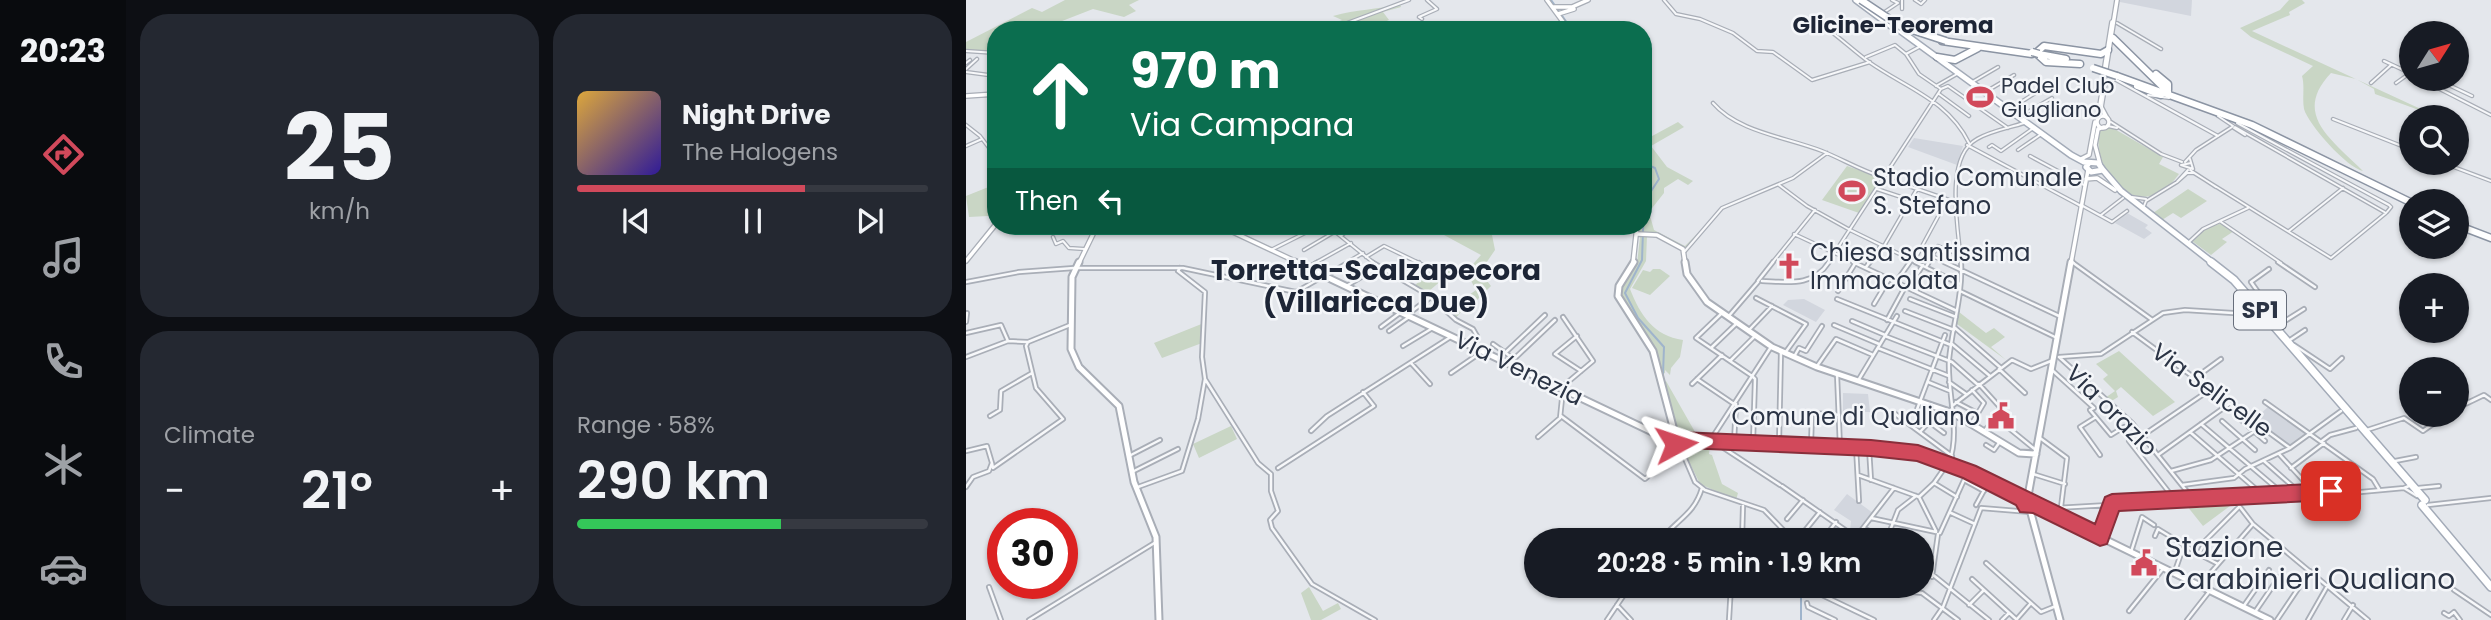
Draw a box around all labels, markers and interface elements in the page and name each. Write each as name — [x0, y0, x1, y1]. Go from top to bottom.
district label: Glicine-Teorema — [1792, 9, 1994, 41]
north arrow — [2399, 21, 2469, 91]
map controls — [2399, 21, 2469, 427]
text: 20:23 — [20, 28, 106, 73]
text: 970 m — [1130, 37, 1281, 105]
icon: ahead — [1015, 49, 1106, 140]
place label: Padel Club Giugliano — [2001, 71, 2114, 124]
sports icon: Padel Club Giugliano — [1965, 82, 1995, 112]
text: 25 — [284, 84, 395, 212]
text: Night Drive — [682, 97, 830, 133]
text: Via Campana — [1130, 102, 1354, 147]
button: search — [2399, 105, 2469, 175]
icon: directions — [39, 130, 88, 179]
text: The Halogens — [682, 136, 838, 168]
place label: Stadio Comunale S. Stefano — [1873, 161, 2082, 222]
sports icon: Stadio Comunale S. Stefano — [1837, 176, 1867, 206]
icon: left — [1092, 182, 1130, 220]
text: Then — [1015, 183, 1078, 219]
button: layers — [2399, 189, 2469, 259]
text: km/h — [309, 195, 370, 227]
icon: previous — [617, 202, 655, 240]
icon: pause — [734, 202, 772, 240]
icon: next — [851, 202, 889, 240]
icon: music — [39, 233, 88, 282]
place label: Chiesa santissima Immacolata — [1810, 236, 2031, 297]
district label: Torretta-Scalzapecora (Villaricca Due) — [1211, 251, 1541, 322]
church icon: Chiesa santissima Immacolata — [1774, 251, 1804, 281]
button: + — [2399, 273, 2469, 343]
road number: SP1 — [2234, 290, 2286, 330]
street label: Via Venezia — [1449, 323, 1589, 413]
street label: Via Selicelle — [2145, 335, 2279, 445]
icon: phone — [39, 337, 88, 386]
street label: Via orazio — [2059, 357, 2165, 463]
button: − — [2399, 357, 2469, 427]
place label: Comune di Qualiano — [1732, 400, 1980, 433]
public building icon: Comune di Qualiano — [1986, 401, 2016, 431]
position arrow — [1639, 407, 1713, 481]
text: Range · 58% — [577, 409, 715, 441]
text: Climate — [164, 419, 255, 451]
icon: climate — [39, 440, 88, 489]
text: 290 km — [577, 444, 770, 517]
text: 21° — [301, 454, 373, 527]
pin — [2301, 461, 2361, 521]
text: − — [164, 464, 185, 517]
text: + — [489, 464, 515, 517]
icon: arrive — [2312, 472, 2350, 510]
speed limit sign: 30 — [987, 508, 1078, 599]
place label: Stazione Carabinieri Qualiano — [2165, 528, 2455, 599]
icon: car — [39, 544, 88, 593]
text: 20:28 · 5 min · 1.9 km — [1597, 545, 1861, 581]
public building icon: Stazione Carabinieri Qualiano — [2129, 548, 2159, 578]

